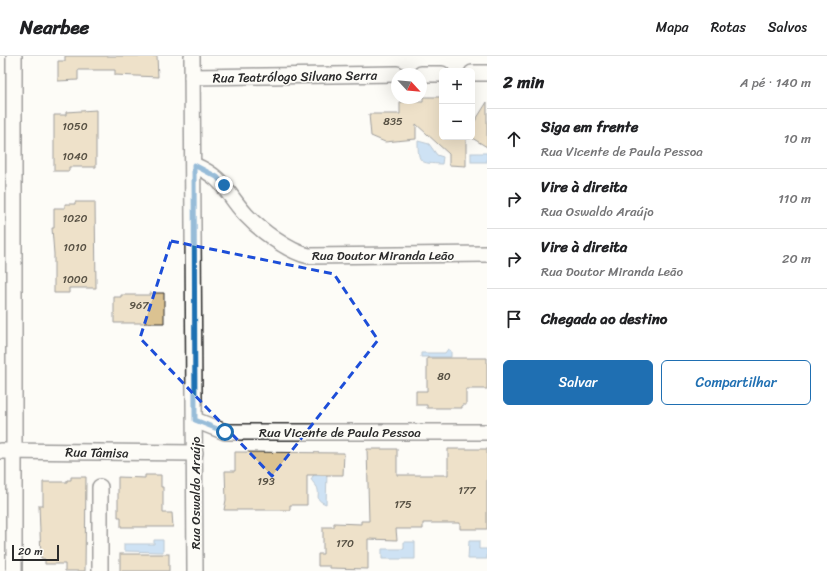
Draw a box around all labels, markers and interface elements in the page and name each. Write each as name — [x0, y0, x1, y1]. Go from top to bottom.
text: Nearbee — [20, 11, 89, 44]
text: Mapa — [656, 15, 689, 40]
text: Rotas — [711, 15, 746, 40]
text: Salvos — [768, 15, 807, 40]
street label: Rua Teatrólogo Silvano Serra — [213, 64, 378, 89]
text: 2 min — [503, 67, 544, 97]
north arrow — [391, 68, 427, 104]
map controls — [439, 68, 475, 140]
button: + — [439, 68, 475, 104]
text: A pé · 140 m — [740, 71, 811, 94]
button: − — [439, 104, 475, 140]
house number: 835 — [383, 112, 403, 131]
text: Siga em frente — [541, 114, 638, 140]
house number: 1050 — [62, 117, 88, 136]
text: 10 m — [784, 127, 811, 150]
icon: ahead — [503, 128, 525, 150]
text: Rua Vicente de Paula Pessoa — [541, 140, 703, 163]
house number: 1040 — [62, 147, 88, 166]
text: Vire à direita — [541, 174, 627, 200]
route end — [215, 176, 233, 194]
text: 110 m — [778, 187, 811, 210]
icon: right — [503, 188, 525, 210]
text: Rua Oswaldo Araújo — [541, 200, 654, 223]
house number: 1020 — [63, 209, 88, 228]
text: Vire à direita — [541, 234, 627, 260]
house number: 1010 — [63, 238, 87, 257]
street label: Rua Doutor Miranda Leão — [312, 244, 454, 267]
text: 20 m — [782, 247, 811, 270]
icon: right — [503, 248, 525, 270]
text: Rua Doutor Miranda Leão — [541, 260, 683, 283]
house number: 1000 — [62, 270, 88, 289]
house number: 967 — [129, 296, 149, 315]
text: Chegada ao destino — [541, 306, 667, 332]
icon: arrive — [503, 308, 525, 330]
button: Salvar — [503, 360, 653, 405]
button: Compartilhar — [661, 360, 811, 405]
house number: 80 — [437, 367, 451, 386]
street label: Rua Vicente de Paula Pessoa — [259, 421, 421, 444]
route start — [216, 423, 234, 441]
street label: Rua Oswaldo Araújo — [184, 436, 207, 549]
street label: Rua Tâmisa — [65, 440, 129, 465]
house number: 193 — [257, 472, 275, 491]
house number: 177 — [458, 481, 476, 500]
house number: 175 — [394, 495, 412, 514]
house number: 170 — [336, 534, 354, 553]
text: 20 m — [18, 542, 43, 561]
scale bar — [12, 543, 59, 562]

